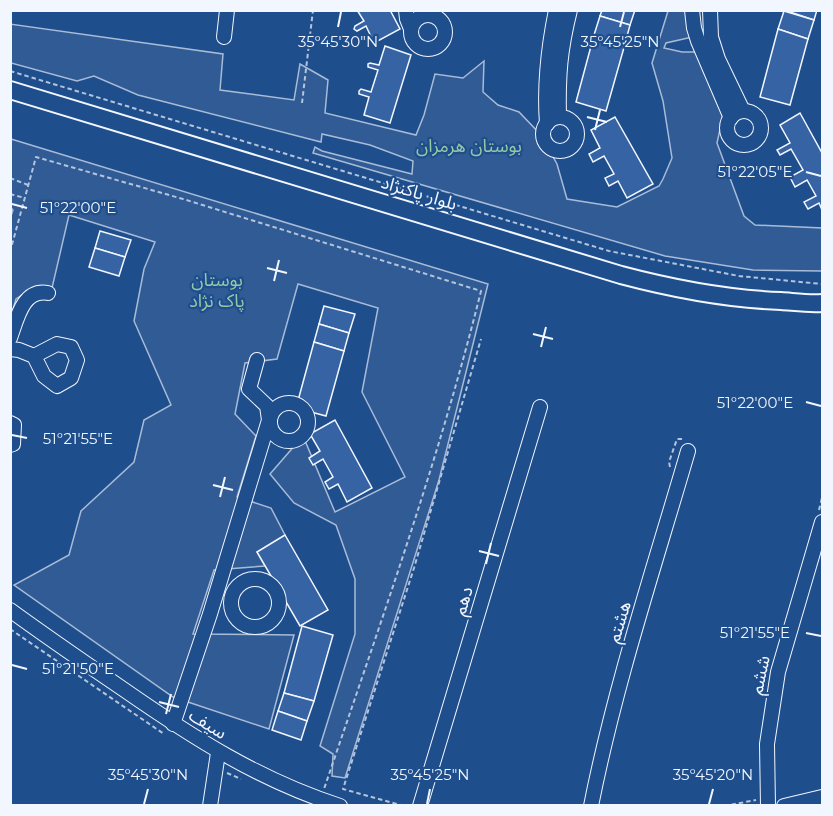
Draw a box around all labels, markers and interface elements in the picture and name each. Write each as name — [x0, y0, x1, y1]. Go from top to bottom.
text: 35°45'30"N — [298, 32, 378, 51]
text: 35°45'25"N — [581, 32, 659, 51]
park label: بوستان هرمزان — [416, 135, 522, 157]
text: 51°22'05"E — [718, 162, 792, 181]
street label: بلوار پاکنژاد — [378, 171, 460, 215]
text: 51°22'00"E — [40, 198, 116, 217]
park label: بوستان پاک نژاد — [189, 269, 245, 312]
text: 51°22'00"E — [717, 393, 793, 412]
text: 51°21'55"E — [43, 429, 113, 448]
street label: دهم — [448, 584, 480, 619]
street label: هشتم — [602, 598, 638, 646]
text: 51°21'55"E — [720, 623, 790, 642]
street label: ششم — [745, 653, 777, 697]
text: 51°21'50"E — [42, 659, 114, 678]
street label: سیف — [185, 704, 231, 744]
text: 35°45'30"N — [108, 765, 188, 784]
text: 35°45'25"N — [391, 765, 469, 784]
text: 35°45'20"N — [673, 765, 753, 784]

